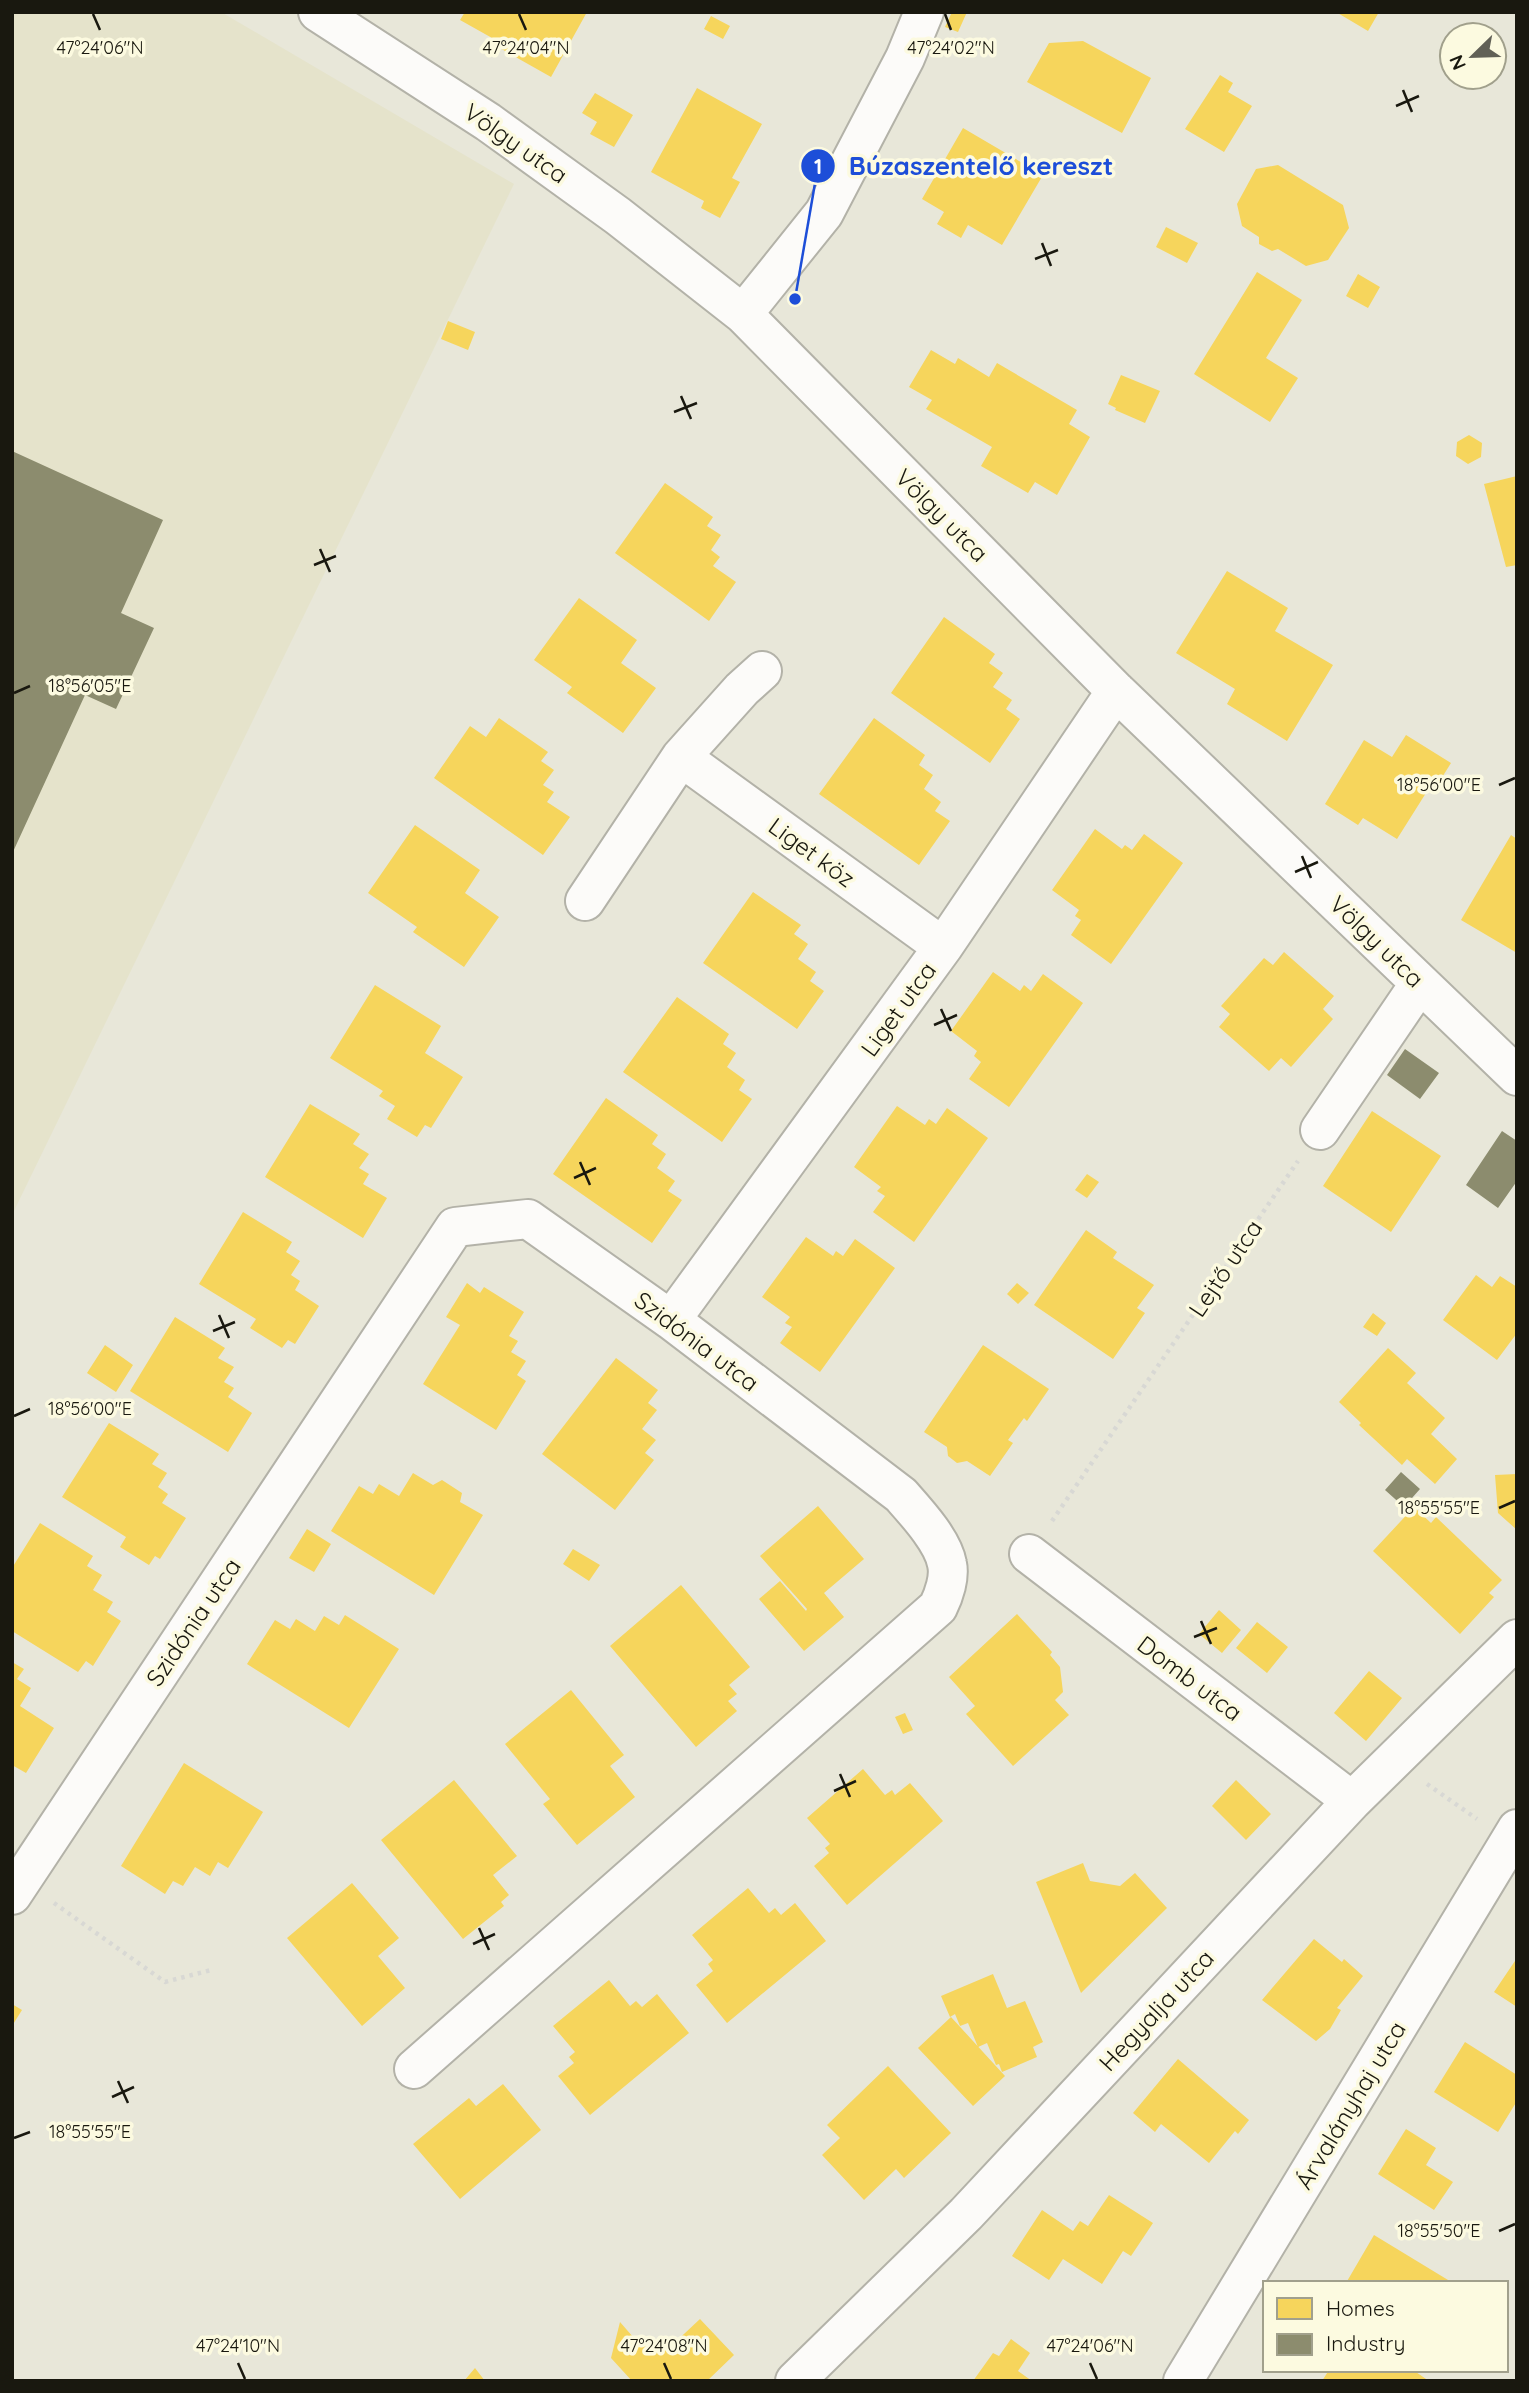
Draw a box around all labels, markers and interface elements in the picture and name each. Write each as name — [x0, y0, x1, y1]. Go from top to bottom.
north arrow — [1438, 21, 1508, 91]
text: 47°24'06"N — [56, 36, 144, 59]
text: 47°24'04"N — [482, 36, 570, 59]
text: 47°24'02"N — [907, 36, 995, 59]
text: N — [1444, 52, 1471, 74]
street label: Völgy utca — [458, 96, 574, 190]
callout: Búzaszentelő kereszt — [800, 143, 1128, 190]
text: Búzaszentelő kereszt — [849, 149, 1113, 182]
text: 1 — [814, 153, 822, 179]
street label: Völgy utca — [889, 462, 995, 568]
text: 18°56'05"E — [49, 674, 131, 697]
text: 18°56'00"E — [1397, 773, 1481, 796]
street label: Liget köz — [763, 811, 861, 893]
street label: Völgy utca — [1324, 889, 1430, 993]
street label: Liget utca — [854, 956, 942, 1062]
street label: Lejtő utca — [1182, 1214, 1268, 1322]
street label: Szidónia utca — [629, 1285, 765, 1397]
text: 18°56'00"E — [48, 1397, 132, 1420]
text: 18°55'55"E — [1398, 1496, 1480, 1519]
street label: Szidónia utca — [139, 1552, 247, 1692]
street label: Domb utca — [1132, 1629, 1248, 1727]
street label: Hegyalja utca — [1092, 1943, 1220, 2077]
street label: Árvalányhaj utca — [1288, 2016, 1412, 2194]
text: 18°55'55"E — [49, 2120, 131, 2143]
text: 18°55'50"E — [1397, 2219, 1481, 2242]
legend — [1263, 2281, 1508, 2372]
text: Homes — [1326, 2295, 1395, 2321]
text: Industry — [1326, 2330, 1405, 2356]
text: 47°24'10"N — [196, 2334, 280, 2357]
text: 47°24'08"N — [620, 2334, 708, 2357]
text: 47°24'06"N — [1046, 2334, 1134, 2357]

